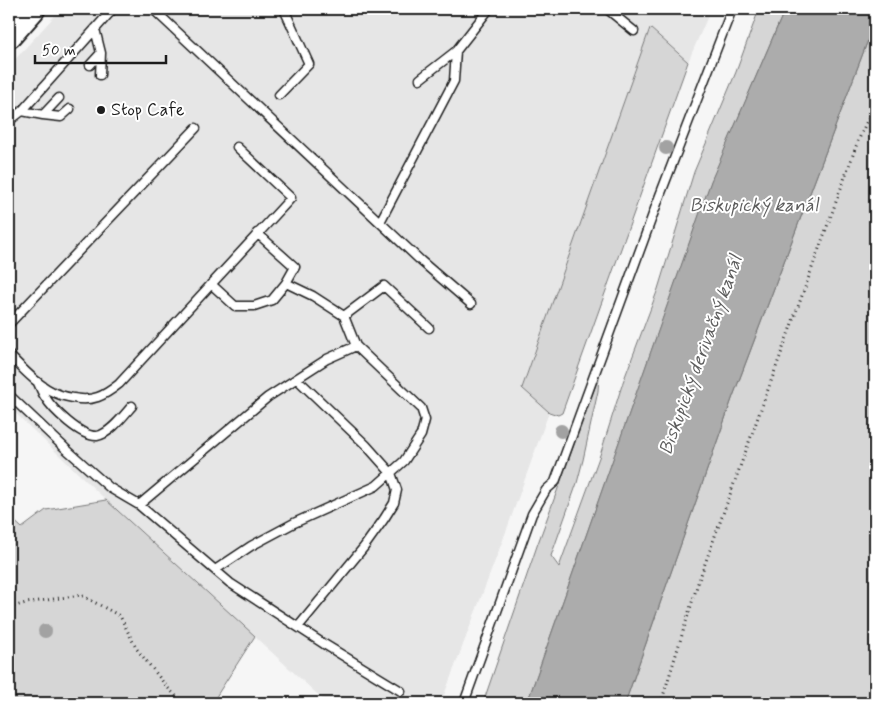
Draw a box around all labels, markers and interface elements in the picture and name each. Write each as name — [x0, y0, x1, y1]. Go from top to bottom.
scale bar — [35, 32, 166, 64]
text: 50 m — [42, 41, 76, 61]
place label: Stop Cafe — [111, 98, 184, 122]
marker: Stop Cafe — [95, 104, 107, 116]
water label: Biskupický kanál — [689, 193, 820, 218]
water label: Biskupický derivačný kanál — [653, 251, 749, 458]

